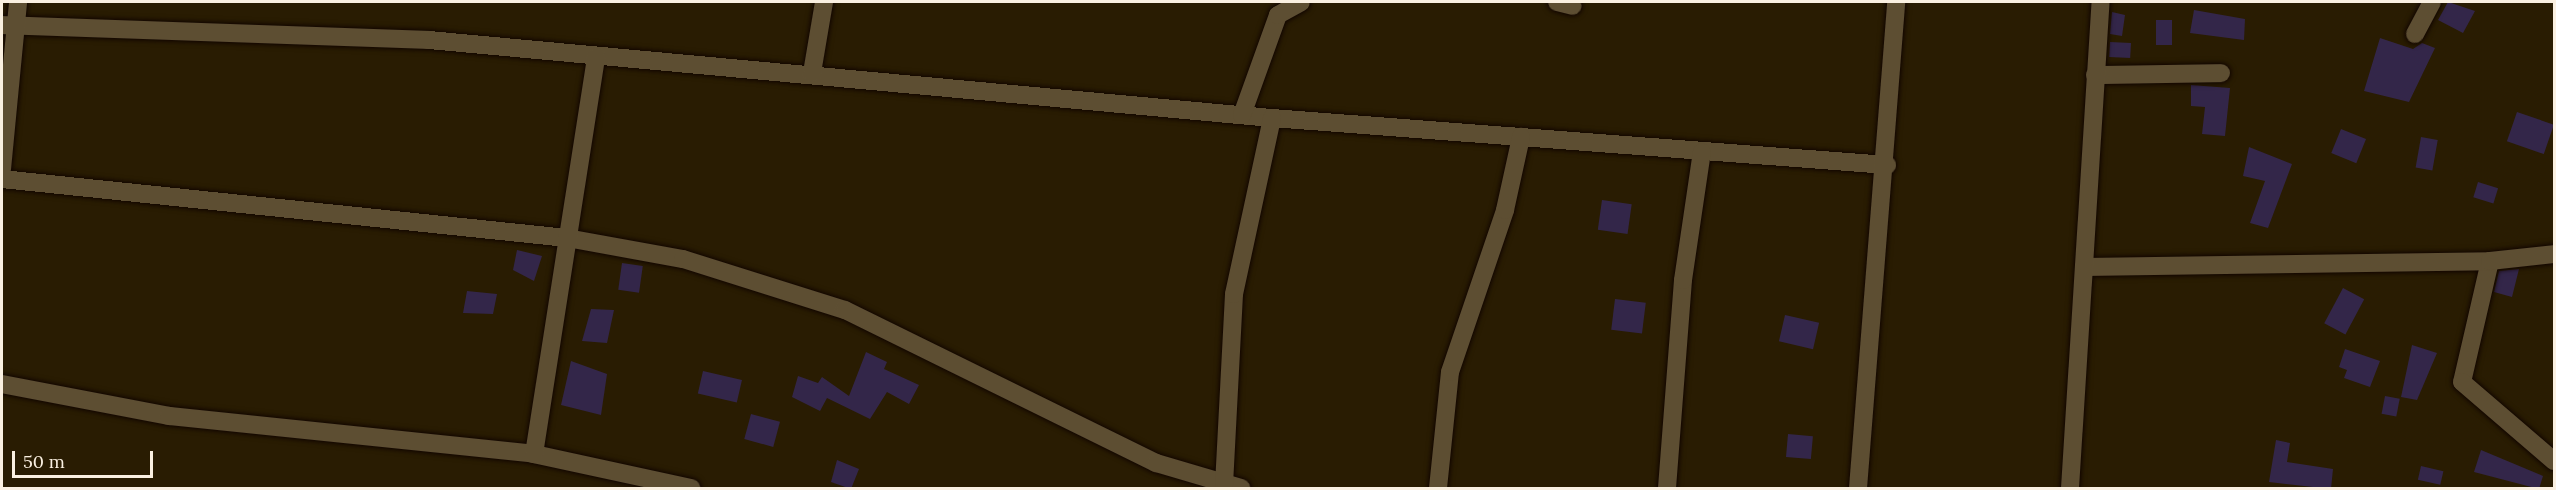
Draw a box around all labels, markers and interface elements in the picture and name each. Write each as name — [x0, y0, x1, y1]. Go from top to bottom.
scale bar — [15, 439, 156, 477]
text: 50 m — [23, 450, 65, 473]

